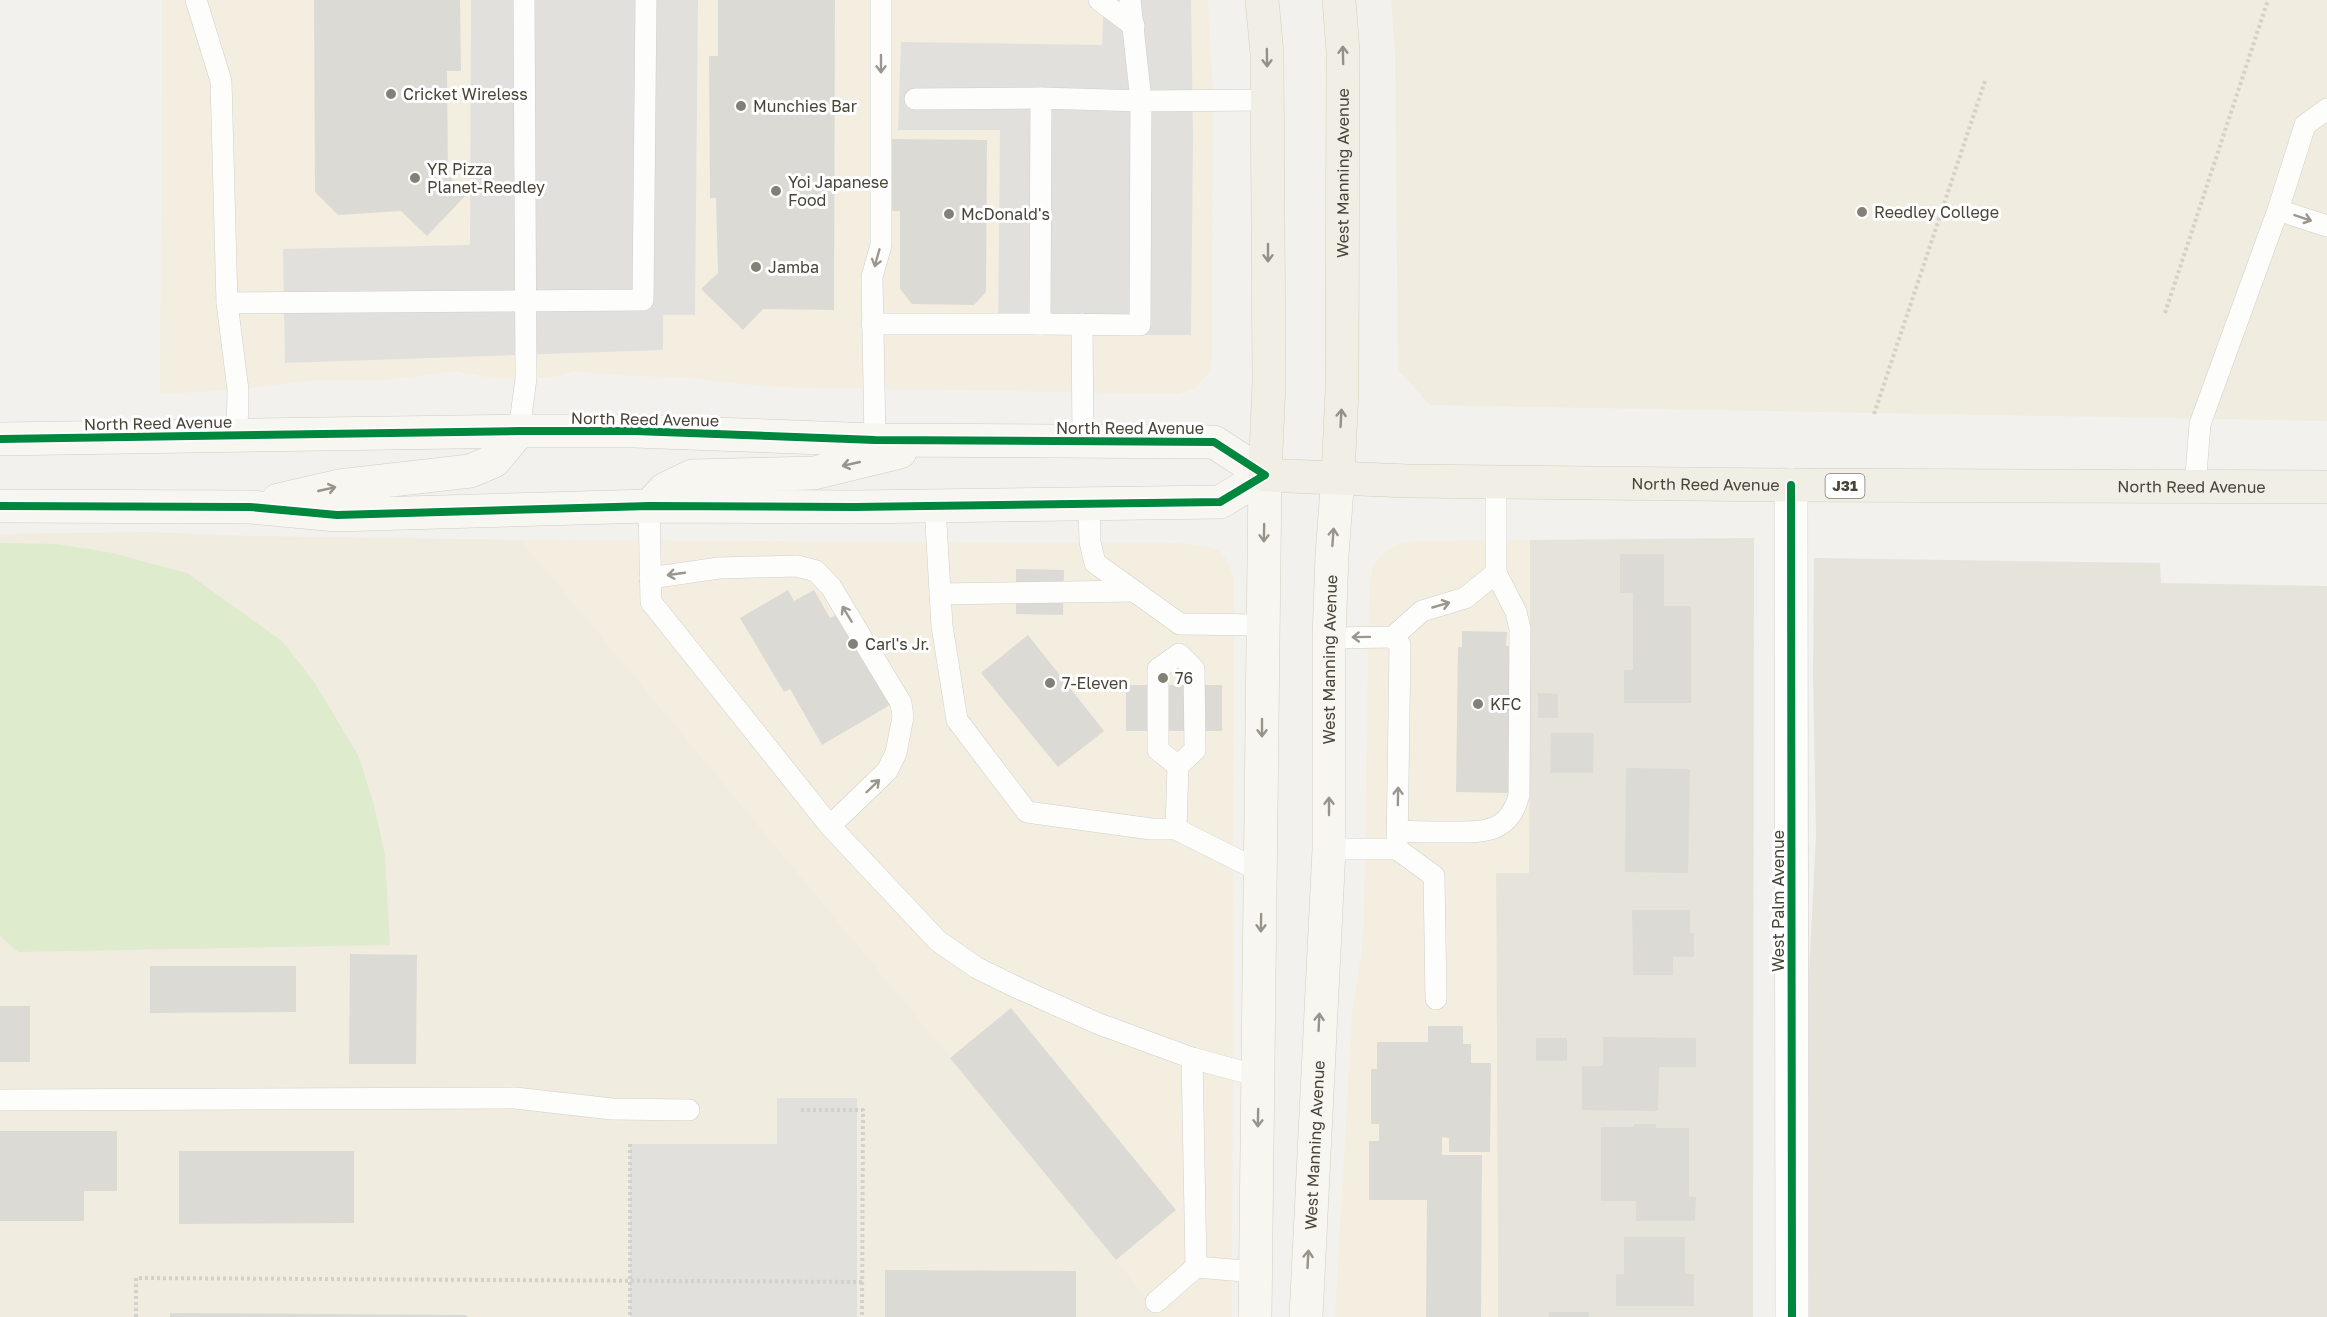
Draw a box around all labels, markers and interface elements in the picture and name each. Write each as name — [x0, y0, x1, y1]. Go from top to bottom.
one-way arrow — [1337, 45, 1349, 65]
one-way arrow — [1261, 48, 1273, 68]
one-way arrow — [875, 53, 887, 73]
place label: Cricket Wireless — [403, 84, 528, 104]
marker: Cricket Wireless — [384, 87, 398, 101]
street label: West Manning Avenue — [1332, 88, 1353, 258]
place label: Munchies Bar — [753, 96, 857, 116]
marker: Munchies Bar — [734, 99, 748, 113]
place label: YR Pizza Planet-Reedley — [427, 159, 545, 197]
marker: YR Pizza Planet-Reedley — [408, 171, 422, 185]
place label: Yoi Japanese Food — [788, 172, 889, 210]
marker: Yoi Japanese Food — [769, 184, 783, 198]
place label: Reedley College — [1874, 202, 1999, 222]
place label: McDonald's — [961, 204, 1050, 224]
marker: Reedley College — [1855, 205, 1869, 219]
marker: McDonald's — [942, 207, 956, 221]
one-way arrow — [2293, 213, 2312, 224]
one-way arrow — [1262, 243, 1274, 263]
one-way arrow — [871, 248, 882, 267]
place label: Jamba — [768, 257, 819, 277]
marker: Jamba — [749, 260, 763, 274]
street label: North Reed Avenue — [571, 408, 719, 430]
one-way arrow — [1335, 408, 1346, 428]
street label: North Reed Avenue — [84, 412, 232, 434]
street label: North Reed Avenue — [1056, 418, 1204, 438]
one-way arrow — [842, 459, 861, 471]
street label: North Reed Avenue — [1631, 473, 1780, 495]
road number: J31 — [1826, 474, 1864, 498]
street label: North Reed Avenue — [2117, 476, 2266, 497]
one-way arrow — [317, 482, 336, 494]
one-way arrow — [1259, 522, 1270, 542]
one-way arrow — [1328, 528, 1339, 548]
one-way arrow — [667, 569, 686, 580]
street label: West Manning Avenue — [1319, 574, 1341, 745]
one-way arrow — [1431, 599, 1450, 610]
one-way arrow — [841, 606, 853, 623]
one-way arrow — [1352, 632, 1372, 643]
place label: Carl's Jr. — [865, 634, 930, 654]
marker: Carl's Jr. — [846, 637, 860, 651]
place label: 76 — [1175, 668, 1193, 688]
marker: 76 — [1156, 671, 1170, 685]
place label: 7-Eleven — [1062, 673, 1128, 693]
marker: 7-Eleven — [1043, 676, 1057, 690]
place label: KFC — [1490, 694, 1521, 714]
marker: KFC — [1471, 697, 1485, 711]
one-way arrow — [1256, 717, 1268, 737]
one-way arrow — [866, 778, 881, 793]
one-way arrow — [1392, 786, 1404, 806]
one-way arrow — [1323, 797, 1335, 817]
street label: West Palm Avenue — [1768, 830, 1788, 972]
one-way arrow — [1255, 912, 1267, 932]
one-way arrow — [1314, 1012, 1325, 1032]
street label: West Manning Avenue — [1300, 1060, 1329, 1231]
one-way arrow — [1252, 1107, 1264, 1127]
one-way arrow — [1302, 1249, 1313, 1269]

